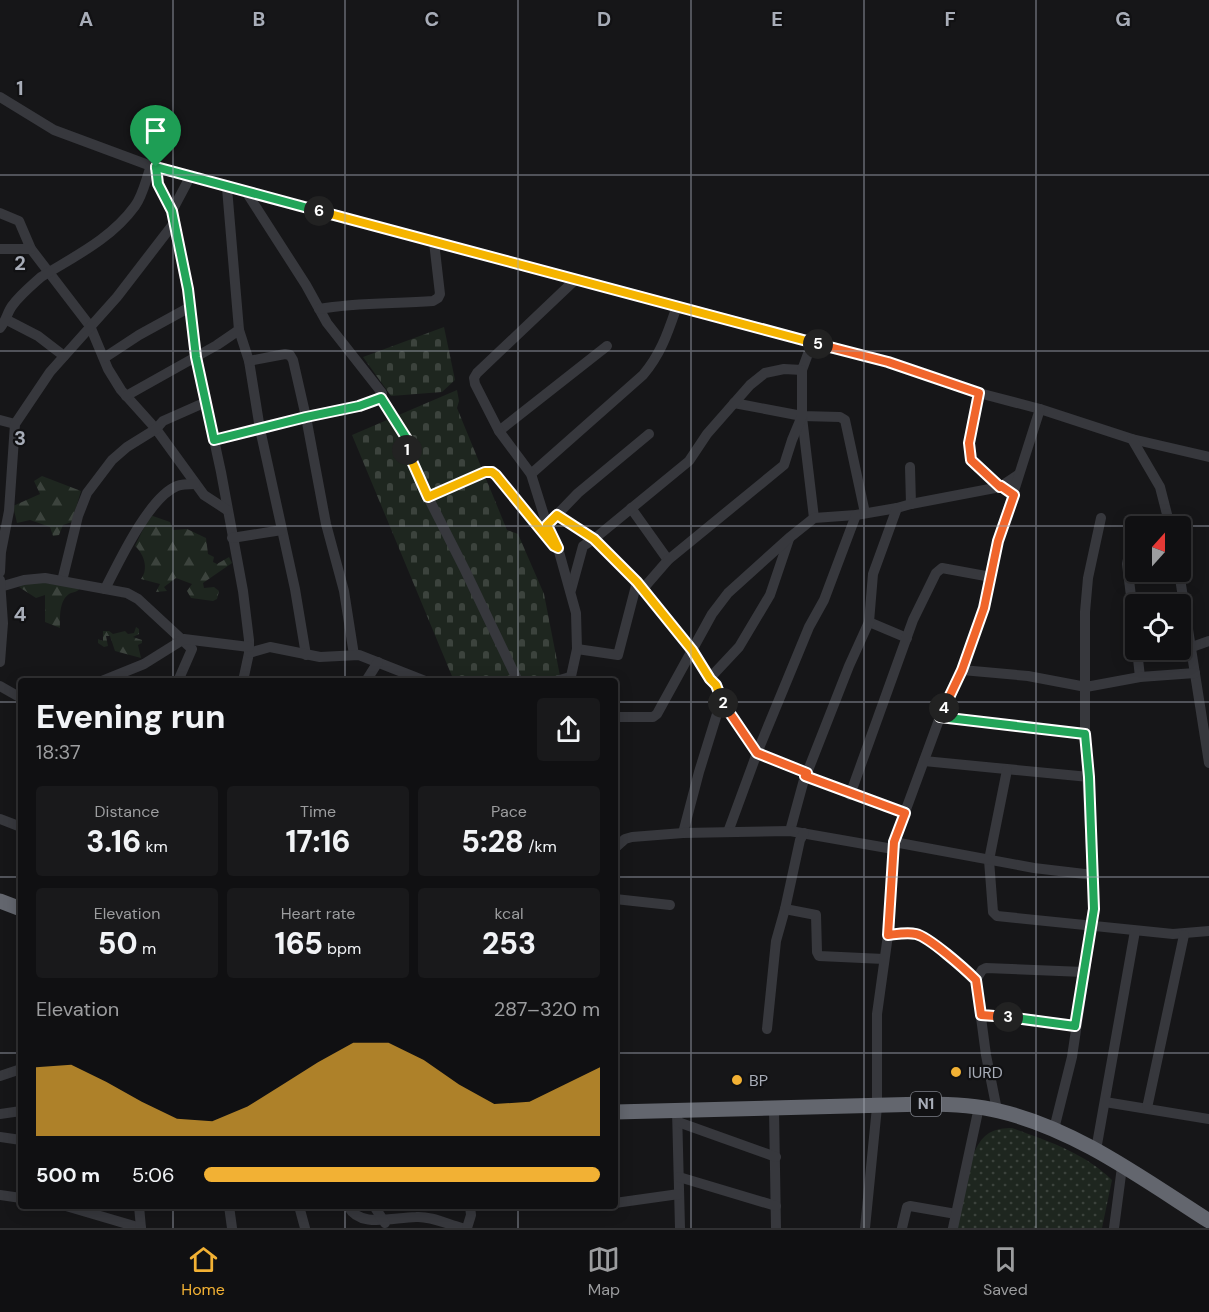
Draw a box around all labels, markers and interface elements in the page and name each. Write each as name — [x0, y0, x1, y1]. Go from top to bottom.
text: A — [79, 6, 93, 32]
text: B — [253, 6, 265, 32]
text: C — [425, 6, 439, 32]
text: D — [597, 6, 611, 32]
text: E — [771, 6, 783, 32]
text: F — [944, 6, 956, 32]
text: G — [1115, 6, 1131, 32]
text: 1 — [16, 75, 24, 101]
pin — [130, 105, 181, 167]
icon: arrive — [139, 114, 172, 147]
pin: 6 — [304, 196, 334, 226]
text: 6 — [314, 200, 324, 221]
text: 2 — [14, 250, 26, 276]
pin: 5 — [803, 329, 833, 359]
text: 5 — [813, 333, 823, 354]
text: 3 — [14, 425, 26, 451]
pin: 1 — [392, 435, 422, 465]
text: 1 — [404, 439, 410, 460]
north arrow — [1125, 516, 1191, 582]
map controls — [1125, 516, 1191, 660]
button: locate — [1125, 594, 1191, 660]
text: 4 — [14, 601, 27, 627]
pin: 2 — [708, 688, 738, 718]
text: 2 — [718, 692, 728, 713]
pin: 4 — [929, 693, 959, 723]
text: Evening run — [36, 695, 225, 738]
text: 4 — [939, 697, 949, 718]
button: share — [537, 698, 600, 761]
text: 18:37 — [36, 739, 81, 765]
text: Distance — [95, 801, 159, 822]
text: Time — [300, 801, 336, 822]
text: Pace — [491, 801, 527, 822]
text: 3.16 — [86, 822, 141, 861]
text: 17:16 — [285, 822, 351, 861]
text: 5:28 — [461, 822, 524, 861]
text: km — [141, 836, 168, 857]
text: /km — [524, 836, 557, 857]
text: Elevation — [94, 903, 160, 924]
text: Heart rate — [281, 903, 355, 924]
text: kcal — [495, 903, 523, 924]
text: 50 — [98, 924, 138, 963]
text: 165 — [275, 924, 323, 963]
text: 253 — [482, 924, 536, 963]
text: m — [138, 938, 156, 959]
text: bpm — [323, 938, 361, 959]
text: Elevation — [36, 996, 119, 1022]
text: 287–320 m — [494, 996, 600, 1022]
pin: 3 — [993, 1002, 1023, 1032]
text: 3 — [1003, 1006, 1013, 1027]
place label: IURD — [968, 1062, 1003, 1083]
marker: IURD — [949, 1065, 963, 1079]
place label: BP — [749, 1070, 768, 1091]
marker: BP — [730, 1073, 744, 1087]
road number: N1 — [911, 1092, 941, 1116]
text: 500 m — [36, 1162, 100, 1188]
text: 5:06 — [132, 1162, 174, 1188]
tab: Home — [181, 1243, 225, 1300]
tab: Map — [587, 1243, 620, 1300]
tab: Saved — [983, 1243, 1028, 1300]

